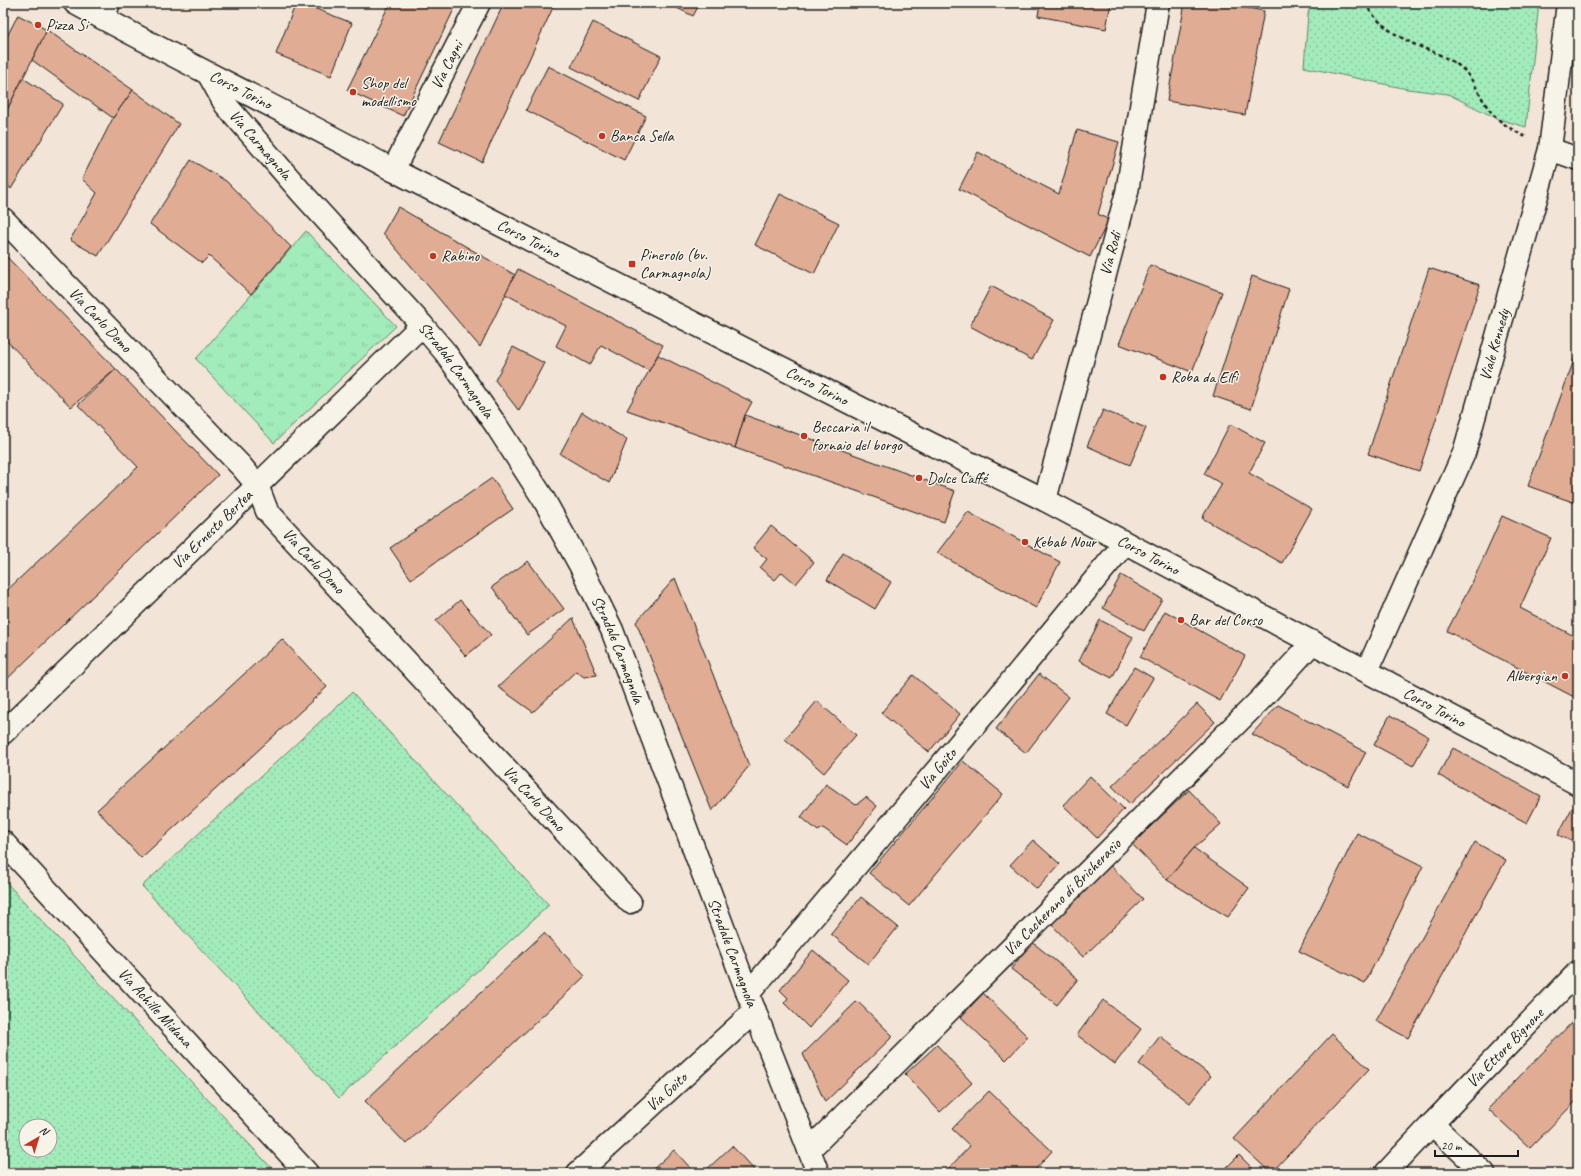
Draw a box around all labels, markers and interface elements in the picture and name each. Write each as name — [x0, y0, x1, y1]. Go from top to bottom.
place label: Pizza Si — [46, 15, 90, 35]
marker: Pizza Si — [33, 20, 43, 30]
street label: Via Cagni — [426, 36, 469, 92]
street label: Corso Torino — [206, 66, 277, 115]
place label: Shop del modellismo — [361, 73, 417, 111]
marker: Shop del modellismo — [348, 87, 358, 97]
street label: Via Carmagnola — [225, 106, 297, 185]
place label: Banca Sella — [610, 126, 675, 146]
marker: Banca Sella — [597, 131, 607, 141]
street label: Corso Torino — [494, 215, 565, 264]
street label: Via Rodi — [1095, 228, 1126, 277]
place label: Pinerolo (bv. Carmagnola) — [640, 245, 711, 283]
place label: Rabino — [441, 246, 481, 266]
marker: Rabino — [428, 251, 438, 261]
marker: Pinerolo (bv. Carmagnola) — [627, 259, 637, 269]
street label: Via Carlo Demo — [64, 283, 137, 357]
street label: Viale Kennedy — [1475, 305, 1515, 383]
street label: Stradale Carmagnola — [414, 318, 499, 423]
street label: Corso Torino — [783, 362, 854, 411]
place label: Roba da Elfi — [1171, 367, 1239, 387]
marker: Roba da Elfi — [1158, 372, 1168, 382]
place label: Beccaria il fornaio del borgo — [812, 417, 903, 455]
marker: Beccaria il fornaio del borgo — [799, 431, 809, 441]
place label: Dolce Caffé — [927, 468, 990, 488]
marker: Dolce Caffé — [914, 473, 924, 483]
street label: Via Ernesto Bertea — [168, 485, 257, 573]
street label: Via Carlo Demo — [278, 524, 350, 599]
street label: Corso Torino — [1114, 530, 1185, 581]
place label: Kebab Nour — [1033, 532, 1097, 552]
marker: Kebab Nour — [1020, 537, 1030, 547]
street label: Stradale Carmagnola — [587, 593, 649, 707]
place label: Bar del Corso — [1189, 610, 1263, 630]
marker: Bar del Corso — [1176, 615, 1186, 625]
place label: Albergian — [1506, 666, 1558, 686]
marker: Albergian — [1560, 671, 1570, 681]
street label: Corso Torino — [1400, 683, 1471, 733]
street label: Via Goito — [914, 742, 962, 794]
street label: Via Carlo Demo — [499, 761, 570, 837]
street label: Via Cacherano di Bricherasio — [1000, 833, 1126, 960]
street label: Stradale Carmagnola — [703, 895, 762, 1011]
street label: Via Achille Midana — [114, 964, 197, 1053]
street label: Via Ettore Bignone — [1462, 1003, 1549, 1092]
street label: Via Goito — [642, 1067, 693, 1116]
north arrow — [18, 1118, 58, 1158]
text: N — [37, 1123, 53, 1139]
scale bar — [1435, 1132, 1518, 1158]
text: 20 m — [1441, 1138, 1463, 1154]

